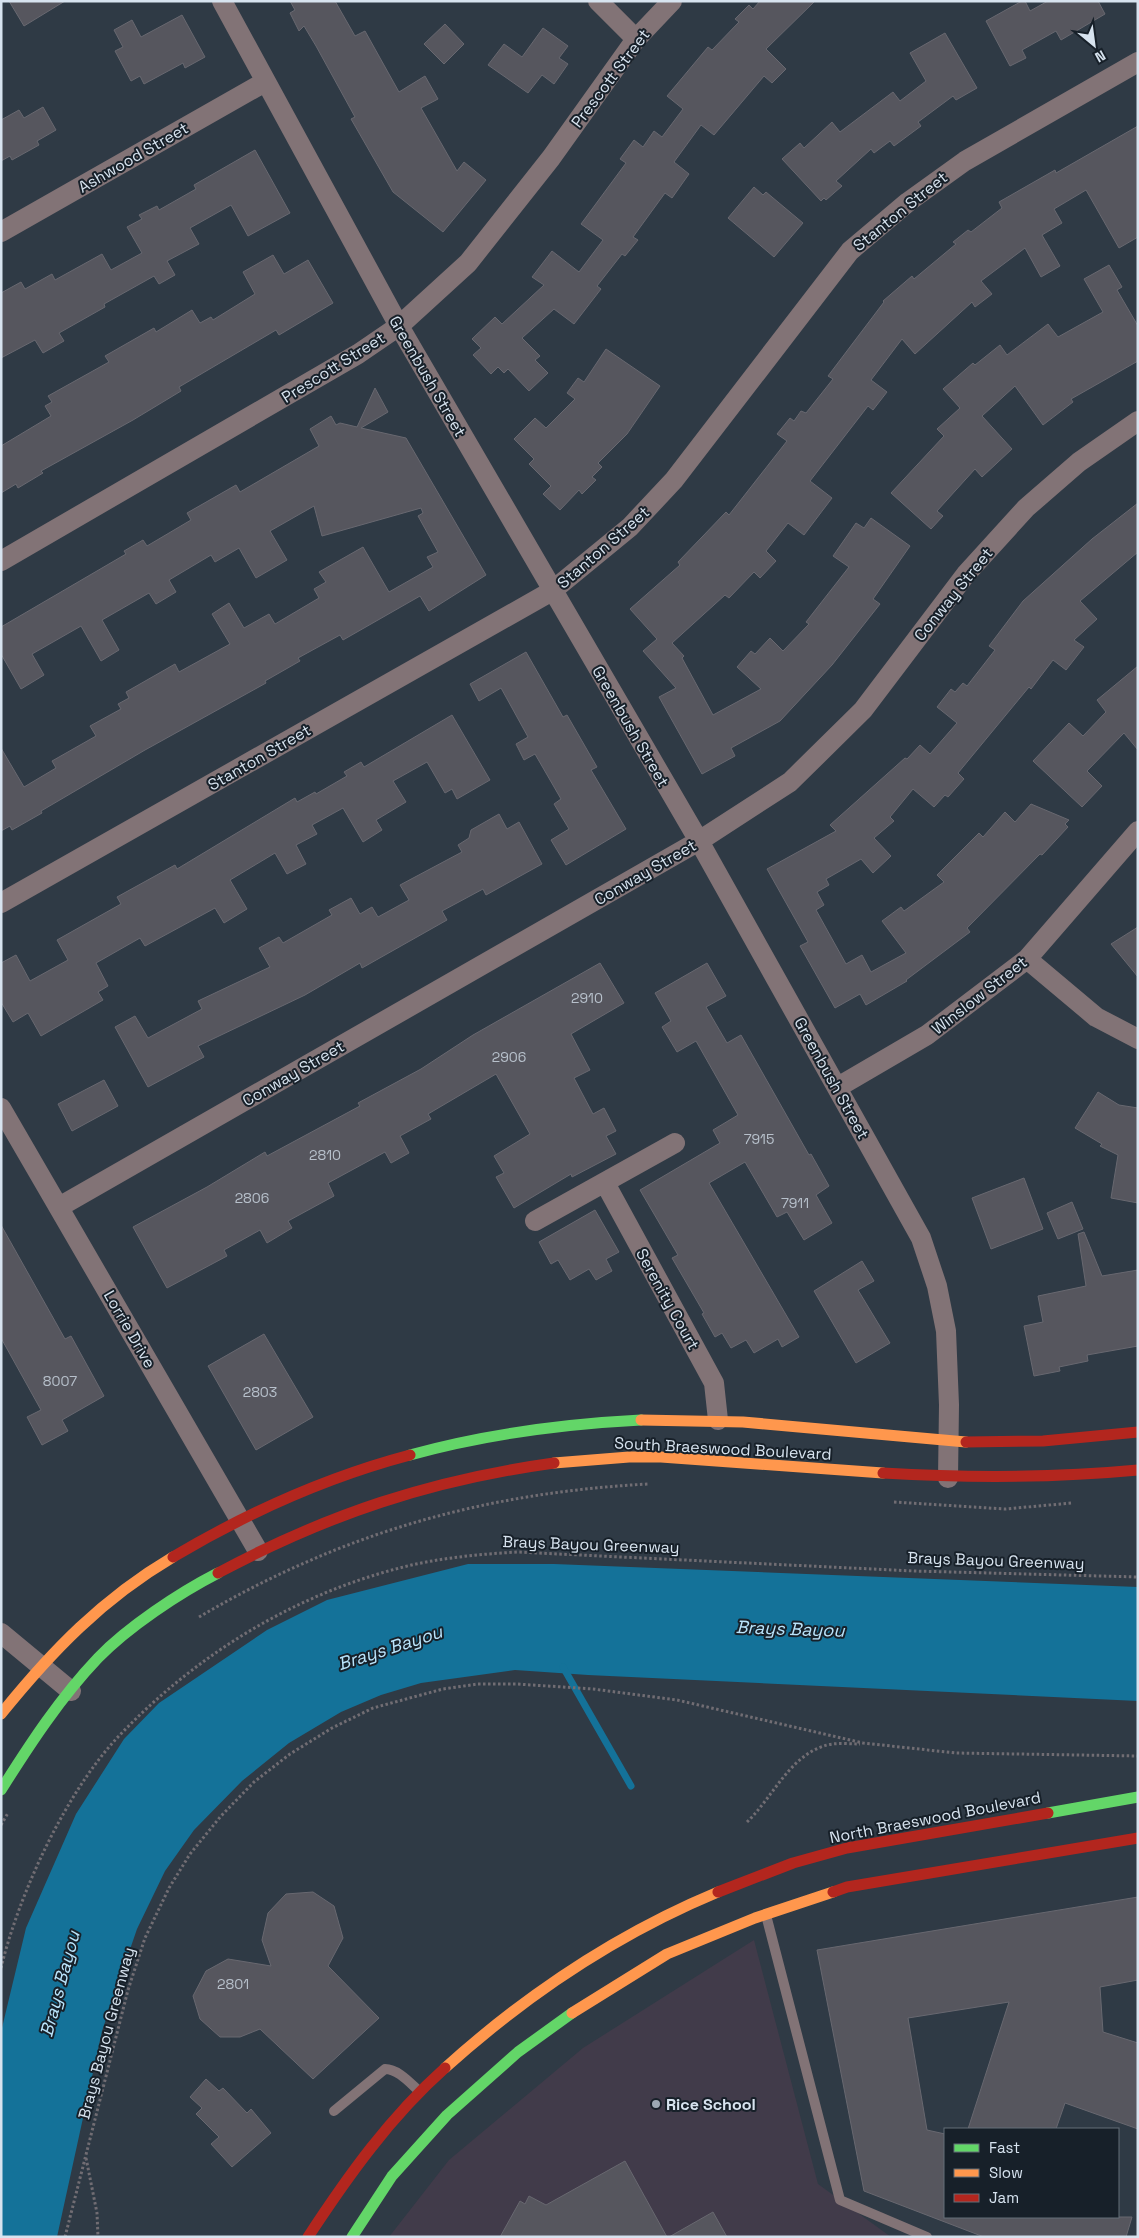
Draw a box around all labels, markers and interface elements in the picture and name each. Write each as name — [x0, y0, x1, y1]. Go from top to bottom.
north arrow — [1069, 20, 1119, 70]
street label: Prescott Street — [566, 25, 654, 132]
text: N — [1092, 46, 1109, 67]
street label: Ashwood Street — [74, 117, 192, 198]
street label: Stanton Street — [849, 167, 952, 256]
street label: Greenbush Street — [384, 312, 471, 441]
street label: Prescott Street — [278, 327, 389, 408]
street label: Stanton Street — [553, 502, 654, 593]
street label: Conway Street — [909, 543, 998, 645]
street label: Greenbush Street — [587, 662, 674, 791]
street label: Stanton Street — [204, 719, 315, 795]
street label: Conway Street — [590, 835, 700, 910]
street label: Winslow Street — [927, 952, 1031, 1039]
house number: 2910 — [571, 989, 603, 1007]
street label: Greenbush Street — [789, 1014, 874, 1143]
street label: Conway Street — [238, 1036, 348, 1111]
house number: 2906 — [492, 1048, 526, 1066]
house number: 7915 — [744, 1130, 774, 1148]
house number: 2810 — [309, 1146, 341, 1164]
house number: 2806 — [235, 1189, 269, 1207]
house number: 7911 — [781, 1194, 809, 1212]
street label: Serenity Court — [631, 1245, 704, 1354]
street label: Lorrie Drive — [99, 1287, 160, 1372]
house number: 8007 — [43, 1372, 77, 1390]
house number: 2803 — [243, 1383, 277, 1401]
street label: South Braeswood Boulevard — [614, 1432, 832, 1465]
street label: Brays Bayou Greenway — [502, 1531, 680, 1558]
street label: Brays Bayou Greenway — [907, 1547, 1085, 1574]
water label: Brays Bayou — [735, 1615, 846, 1642]
water label: Brays Bayou — [335, 1619, 446, 1675]
street label: North Braeswood Boulevard — [828, 1787, 1042, 1848]
water label: Brays Bayou — [34, 1927, 85, 2039]
street label: Brays Bayou Greenway — [73, 1945, 140, 2121]
house number: 2801 — [217, 1975, 249, 1993]
place label: Rice School — [666, 2094, 756, 2115]
marker: Rice School — [650, 2098, 662, 2110]
legend — [944, 2128, 1119, 2218]
text: Fast — [989, 2138, 1020, 2157]
text: Slow — [989, 2163, 1023, 2182]
text: Jam — [989, 2188, 1019, 2207]

